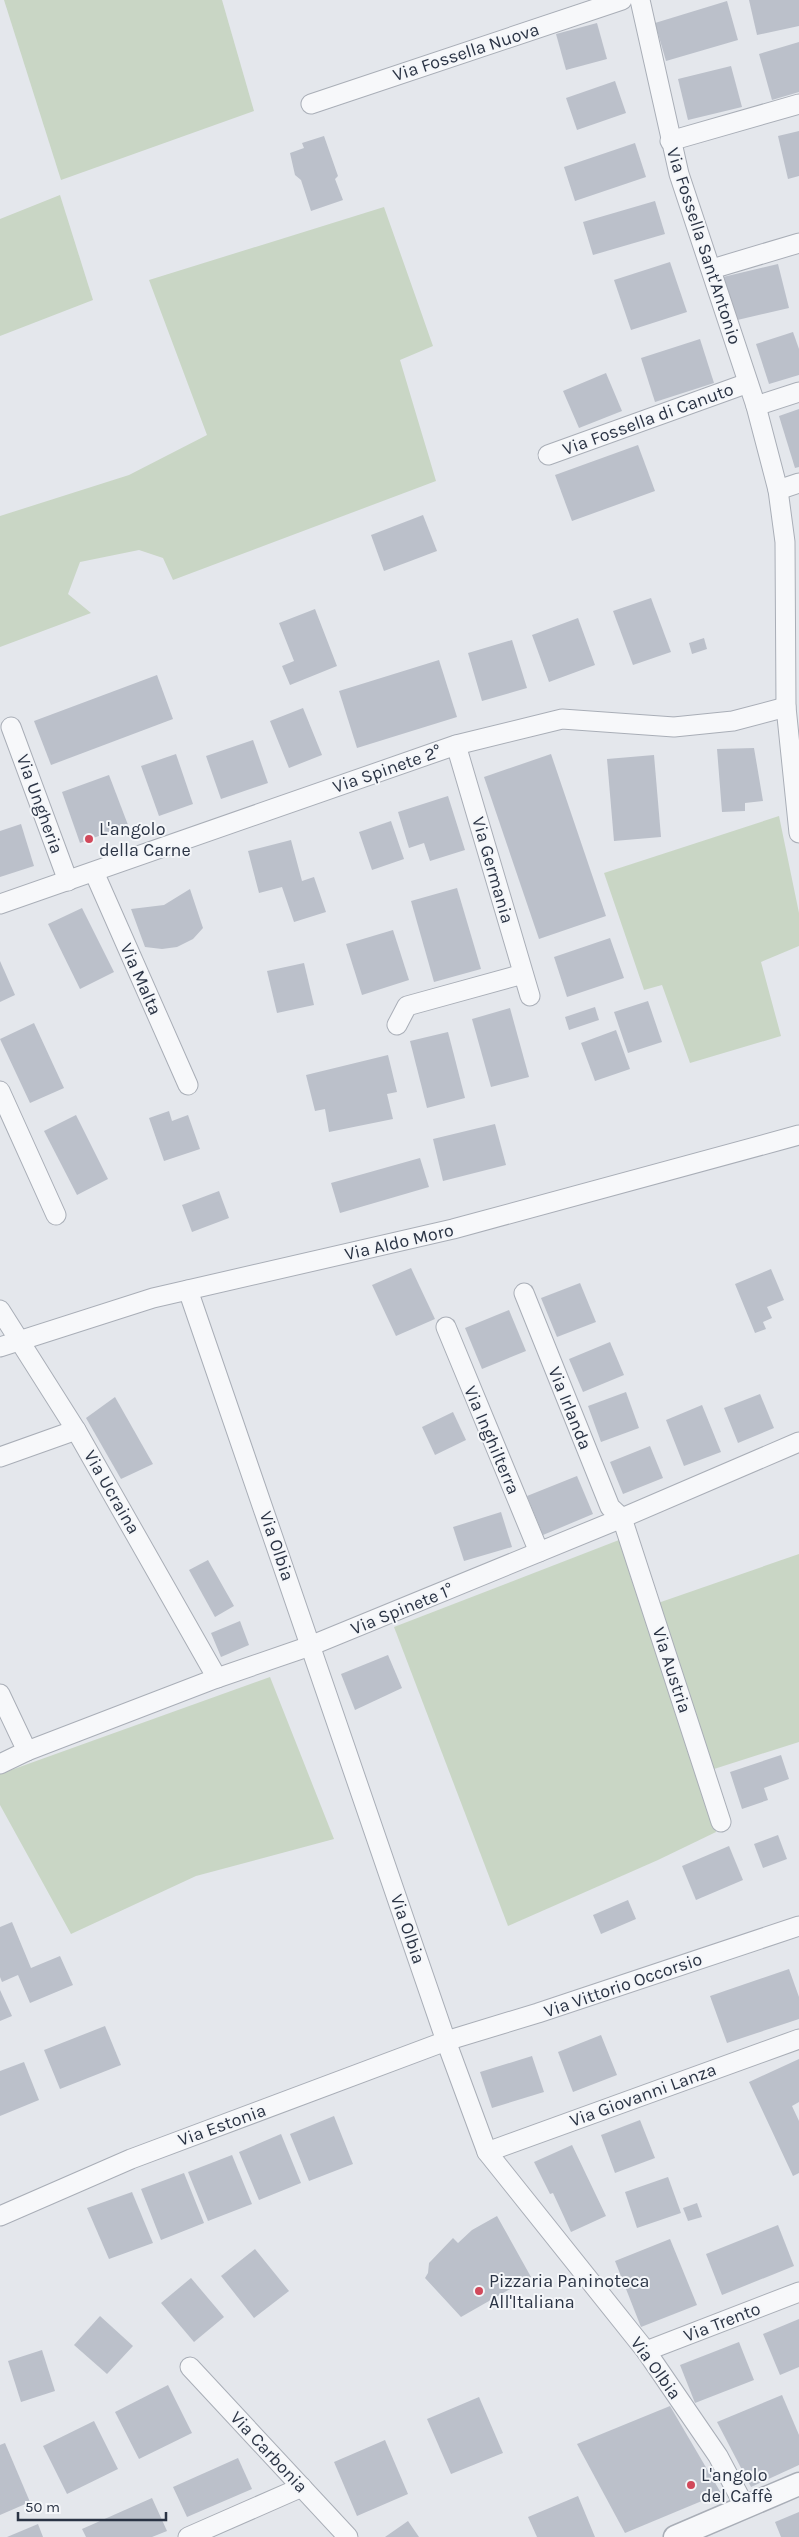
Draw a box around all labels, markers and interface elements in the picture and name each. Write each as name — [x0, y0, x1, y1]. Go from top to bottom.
street label: Via Fossella Nuova — [390, 18, 542, 86]
street label: Via Fossella Sant'Antonio — [662, 145, 746, 347]
street label: Via Fossella di Canuto — [559, 378, 737, 460]
street label: Via Spinete 2° — [330, 740, 444, 798]
street label: Via Ungheria — [12, 751, 68, 857]
street label: Via Germania — [467, 814, 519, 926]
place label: L'angolo della Carne — [99, 818, 191, 861]
marker: L'angolo della Carne — [83, 833, 95, 845]
street label: Via Malta — [115, 940, 167, 1018]
street label: Via Aldo Moro — [342, 1219, 456, 1265]
street label: Via Irlanda — [543, 1363, 597, 1453]
street label: Via Inghilterra — [459, 1382, 525, 1498]
street label: Via Ucraina — [79, 1446, 145, 1538]
street label: Via Olbia — [255, 1508, 299, 1584]
street label: Via Spinete 1° — [347, 1578, 457, 1640]
street label: Via Austria — [648, 1624, 696, 1716]
street label: Via Olbia — [386, 1891, 430, 1967]
street label: Via Vittorio Occorsio — [541, 1948, 705, 2022]
street label: Via Giovanni Lanza — [567, 2058, 719, 2132]
street label: Via Estonia — [175, 2099, 269, 2151]
place label: Pizzaria Paninoteca All'Italiana — [489, 2270, 649, 2313]
marker: Pizzaria Paninoteca All'Italiana — [473, 2285, 485, 2297]
street label: Via Trento — [680, 2297, 764, 2347]
street label: Via Olbia — [626, 2332, 686, 2404]
street label: Via Carbonia — [226, 2407, 312, 2497]
place label: L'angolo del Caffè — [701, 2464, 773, 2507]
marker: L'angolo del Caffè — [685, 2479, 697, 2491]
scale bar — [18, 2490, 165, 2522]
text: 50 m — [25, 2498, 60, 2516]

